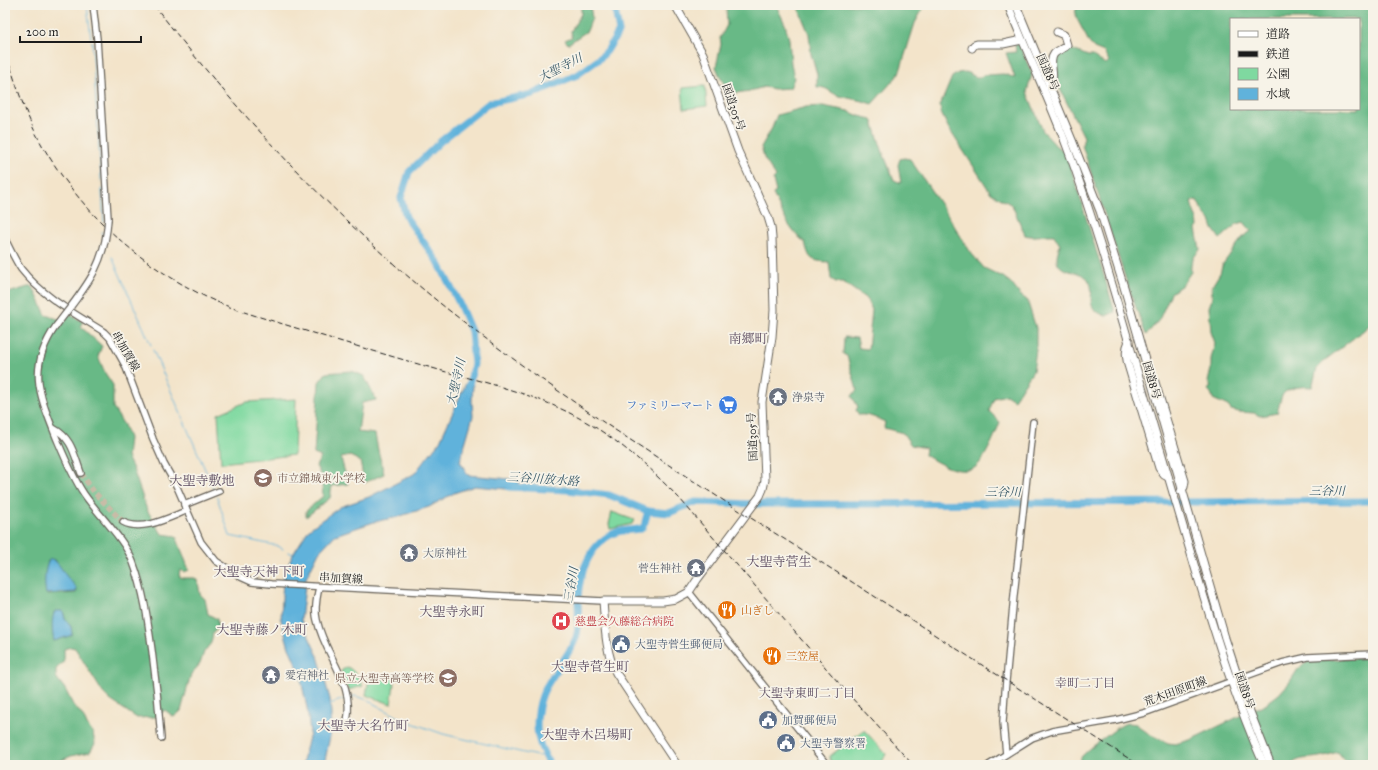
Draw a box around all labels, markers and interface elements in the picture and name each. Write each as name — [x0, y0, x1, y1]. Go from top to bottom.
scale bar — [20, 18, 141, 44]
legend — [1230, 18, 1360, 110]
text: 200 m — [26, 25, 59, 39]
text: 道路 — [1266, 27, 1290, 41]
text: 鉄道 — [1265, 47, 1290, 61]
water label: 大聖寺川 — [535, 50, 586, 85]
street label: 国道8号 — [1034, 52, 1061, 93]
text: 公園 — [1266, 67, 1290, 81]
street label: 国道305号 — [719, 82, 748, 132]
text: 水域 — [1266, 87, 1290, 101]
street label: 串加賀線 — [109, 329, 142, 374]
district label: 南郷町 — [728, 331, 768, 347]
water label: 大聖寺川 — [444, 355, 469, 407]
street label: 国道8号 — [1140, 360, 1163, 401]
temple icon: 浄泉寺 — [767, 386, 789, 408]
place label: 浄泉寺 — [792, 391, 825, 404]
supermarket icon: ファミリーマート — [717, 394, 739, 416]
place label: ファミリーマート — [626, 399, 714, 412]
street label: 国道305号 — [745, 412, 760, 462]
school or university icon: 市立錦城東小学校 — [252, 467, 274, 489]
water label: 三谷川放水路 — [507, 470, 580, 489]
place label: 市立錦城東小学校 — [277, 472, 365, 485]
district label: 大聖寺敷地 — [169, 473, 235, 489]
water label: 三谷川 — [1309, 484, 1347, 498]
water label: 三谷川 — [985, 485, 1023, 499]
temple icon: 大原神社 — [398, 542, 420, 564]
place label: 大原神社 — [423, 547, 467, 560]
district label: 大聖寺菅生 — [746, 554, 812, 570]
temple icon: 菅生神社 — [685, 557, 707, 579]
place label: 菅生神社 — [638, 562, 682, 575]
district label: 大聖寺天神下町 — [213, 564, 305, 580]
water label: 三谷川 — [561, 564, 581, 604]
street label: 串加賀線 — [319, 571, 363, 586]
restaurant icon: 山ぎし — [716, 599, 738, 621]
district label: 大聖寺永町 — [419, 604, 485, 620]
place label: 山ぎし — [741, 604, 774, 617]
hospital icon: 慈豊会久藤総合病院 — [550, 610, 572, 632]
place label: 慈豊会久藤総合病院 — [575, 615, 674, 628]
district label: 大聖寺藤ノ木町 — [216, 622, 308, 638]
public building icon: 大聖寺菅生郵便局 — [610, 633, 632, 655]
place label: 大聖寺菅生郵便局 — [635, 638, 723, 651]
restaurant icon: 三笠屋 — [761, 645, 783, 667]
place label: 三笠屋 — [786, 650, 819, 663]
district label: 大聖寺菅生町 — [551, 659, 629, 675]
temple icon: 愛宕神社 — [260, 664, 282, 686]
school or university icon: 県立大聖寺高等学校 — [437, 667, 459, 689]
place label: 愛宕神社 — [285, 669, 329, 682]
street label: 国道8号 — [1232, 670, 1257, 711]
place label: 県立大聖寺高等学校 — [335, 672, 434, 685]
street label: 荒木田原町線 — [1142, 674, 1208, 709]
district label: 幸町二丁目 — [1055, 676, 1115, 690]
district label: 大聖寺東町二丁目 — [759, 686, 855, 700]
public building icon: 加賀郵便局 — [757, 709, 779, 731]
place label: 加賀郵便局 — [782, 714, 837, 727]
district label: 大聖寺大名竹町 — [317, 718, 409, 734]
district label: 大聖寺木呂場町 — [541, 727, 633, 743]
public building icon: 大聖寺警察署 — [775, 732, 797, 754]
place label: 大聖寺警察署 — [800, 737, 866, 750]

